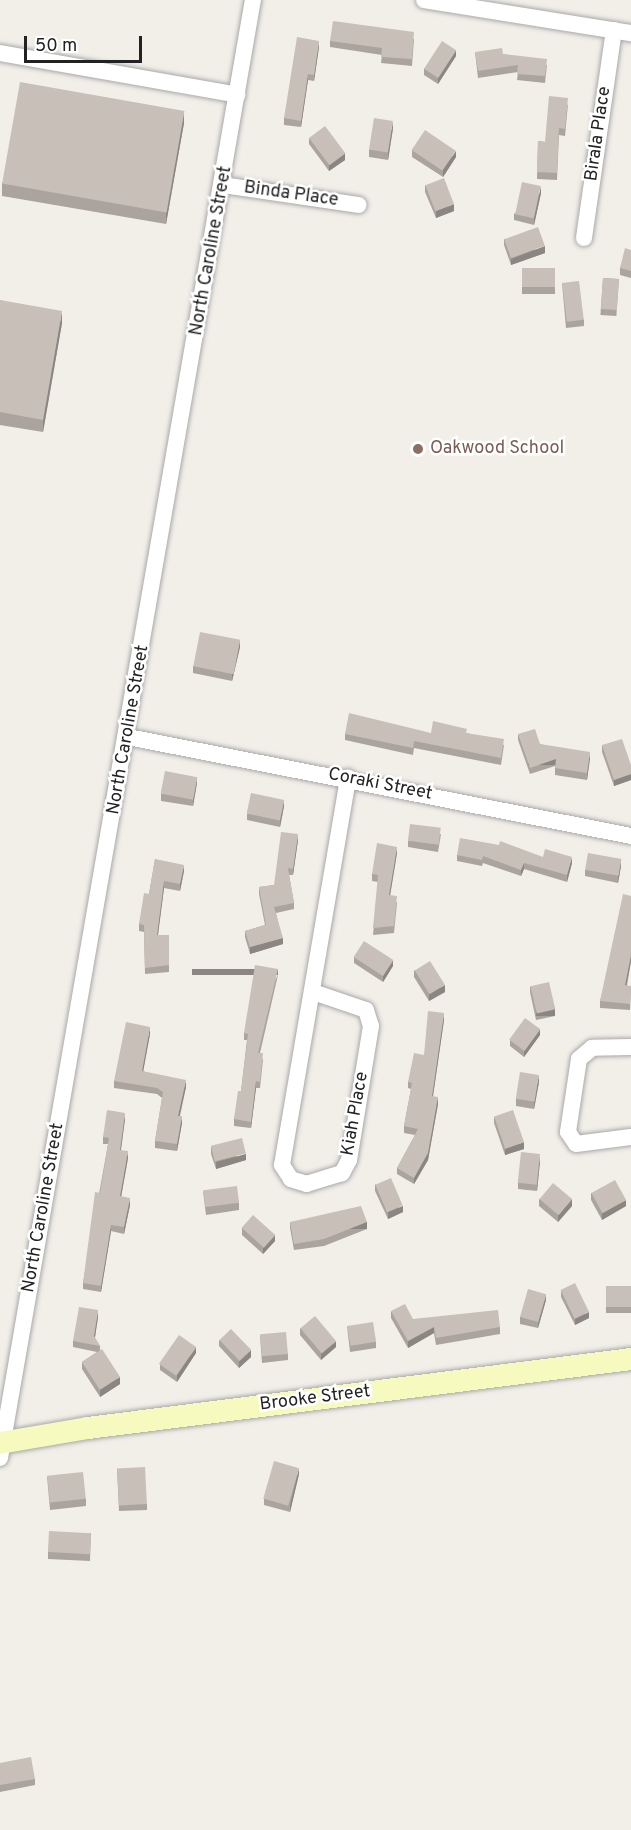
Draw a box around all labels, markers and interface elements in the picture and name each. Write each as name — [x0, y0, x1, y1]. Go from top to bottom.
scale bar — [27, 24, 146, 62]
text: 50 m — [35, 35, 77, 58]
street label: Birala Place — [582, 85, 616, 183]
street label: North Caroline Street — [186, 164, 238, 338]
street label: Binda Place — [242, 178, 340, 212]
place label: Oakwood School — [430, 438, 564, 460]
marker: Oakwood School — [411, 442, 425, 456]
street label: North Caroline Street — [103, 643, 155, 817]
street label: Coraki Street — [326, 764, 434, 806]
street label: Kiah Place — [338, 1070, 374, 1158]
street label: North Caroline Street — [18, 1121, 70, 1295]
street label: Brooke Street — [258, 1382, 372, 1416]

